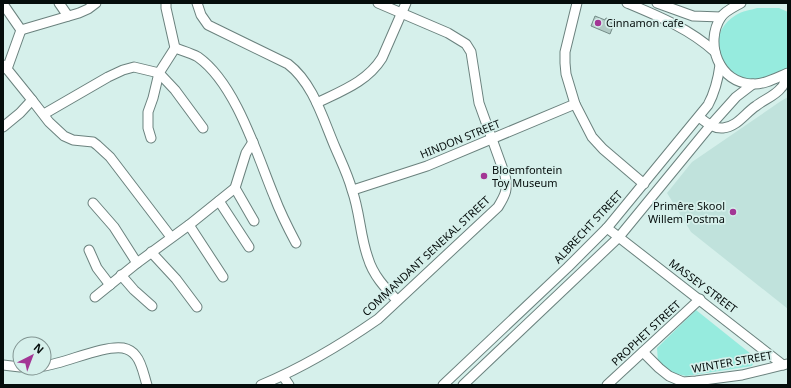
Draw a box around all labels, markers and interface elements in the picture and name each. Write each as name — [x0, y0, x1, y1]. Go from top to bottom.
place label: Cinnamon cafe — [606, 15, 684, 30]
marker: Cinnamon cafe — [593, 18, 603, 28]
street label: HINDON STREET — [417, 116, 502, 161]
place label: Bloemfontein Toy Museum — [492, 162, 562, 190]
marker: Bloemfontein Toy Museum — [479, 171, 489, 181]
street label: ALBRECHT STREET — [550, 187, 625, 266]
street label: COMMANDANT SENEKAL STREET — [359, 192, 493, 319]
place label: Primêre Skool Willem Postma — [648, 198, 725, 226]
marker: Primêre Skool Willem Postma — [728, 207, 738, 217]
street label: MASSEY STREET — [666, 255, 740, 316]
street label: PROPHET STREET — [608, 297, 683, 369]
north arrow — [12, 336, 52, 376]
text: N — [31, 340, 47, 357]
street label: WINTER STREET — [690, 347, 773, 376]

